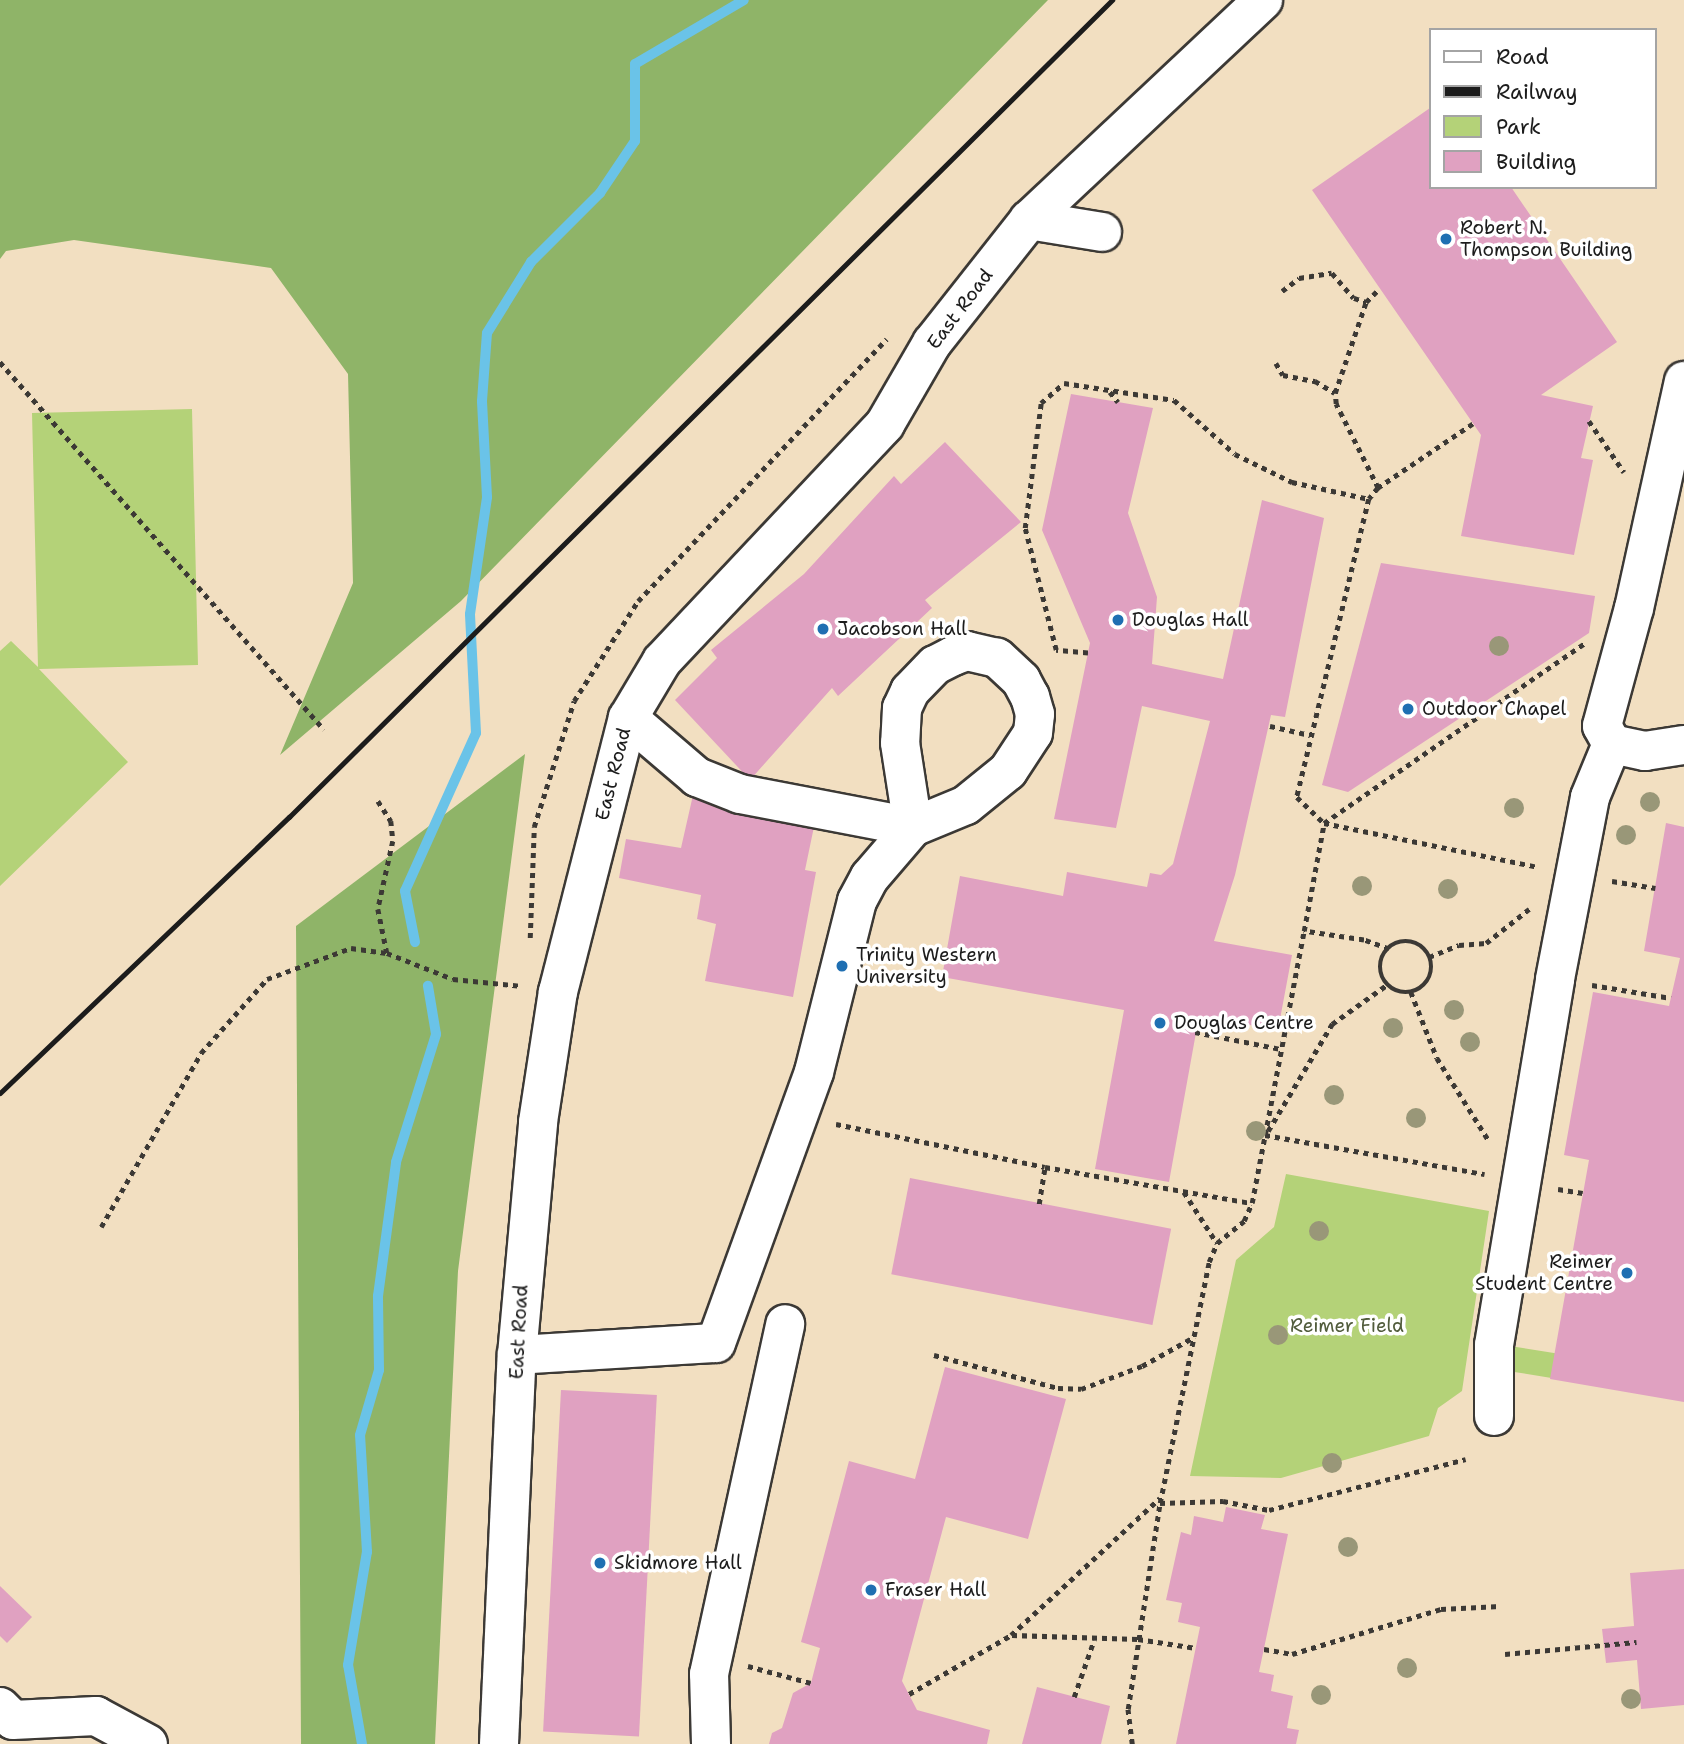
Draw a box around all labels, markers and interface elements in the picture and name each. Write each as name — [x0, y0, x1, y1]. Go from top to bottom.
legend — [1428, 28, 1656, 189]
text: Road — [1496, 43, 1549, 71]
text: Railway — [1496, 78, 1578, 106]
text: Park — [1496, 113, 1541, 141]
text: Building — [1496, 148, 1576, 176]
place label: Robert N. Thompson Building — [1460, 217, 1632, 261]
marker: Robert N. Thompson Building — [1438, 231, 1454, 247]
street label: East Road — [922, 264, 998, 354]
place label: Douglas Hall — [1132, 609, 1249, 631]
marker: Douglas Hall — [1110, 612, 1126, 628]
place label: Jacobson Hall — [837, 618, 967, 640]
marker: Jacobson Hall — [815, 621, 831, 637]
place label: Outdoor Chapel — [1422, 698, 1566, 720]
marker: Outdoor Chapel — [1400, 701, 1416, 717]
street label: East Road — [590, 725, 636, 823]
place label: Trinity Western University — [856, 944, 997, 988]
marker: Trinity Western University — [834, 958, 850, 974]
place label: Douglas Centre — [1174, 1012, 1314, 1034]
marker: Douglas Centre — [1152, 1015, 1168, 1031]
place label: Reimer Student Centre — [1475, 1251, 1613, 1295]
marker: Reimer Student Centre — [1619, 1265, 1635, 1281]
street label: East Road — [505, 1284, 533, 1380]
park label: Reimer Field — [1290, 1315, 1404, 1337]
place label: Skidmore Hall — [614, 1552, 742, 1574]
marker: Skidmore Hall — [592, 1555, 608, 1571]
place label: Fraser Hall — [885, 1579, 986, 1601]
marker: Fraser Hall — [863, 1582, 879, 1598]

